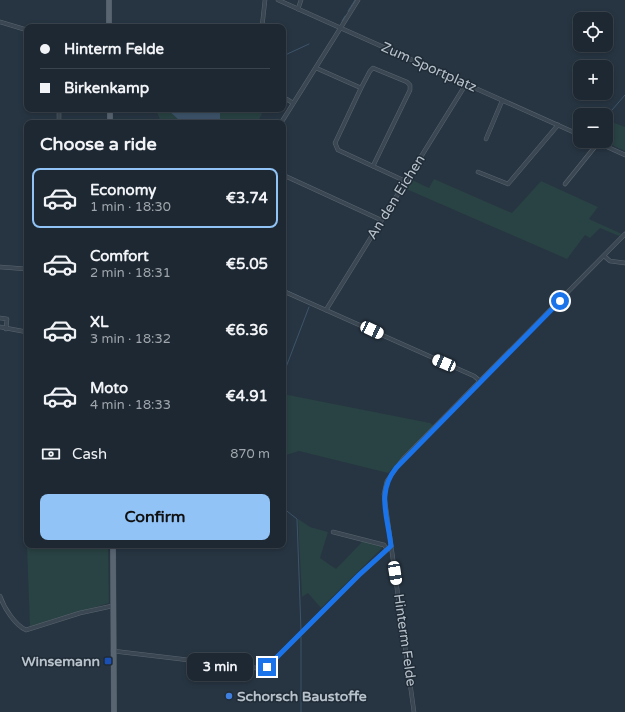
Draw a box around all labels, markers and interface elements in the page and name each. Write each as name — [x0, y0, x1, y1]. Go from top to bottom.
map controls — [573, 12, 613, 148]
button: locate — [573, 12, 613, 52]
street label: Zum Sportplatz — [379, 38, 479, 96]
text: Hinterm Felde — [64, 40, 164, 58]
button: + — [573, 60, 613, 100]
text: Birkenkamp — [64, 79, 149, 97]
button: − — [573, 108, 613, 148]
text: Choose a ride — [40, 133, 157, 155]
street label: An den Eichen — [363, 152, 429, 242]
icon: car — [42, 180, 78, 216]
text: Economy — [90, 181, 156, 199]
text: €3.74 — [226, 189, 268, 207]
text: 1 min · 18:30 — [90, 199, 171, 215]
icon: car — [42, 246, 78, 282]
text: Comfort — [90, 247, 149, 265]
text: €5.05 — [226, 255, 268, 273]
text: 2 min · 18:31 — [90, 265, 171, 281]
route start — [551, 292, 569, 310]
icon: car — [42, 312, 78, 348]
text: XL — [90, 313, 109, 331]
car — [359, 319, 385, 341]
text: €6.36 — [226, 321, 268, 339]
text: 3 min · 18:32 — [90, 331, 171, 347]
car — [431, 353, 457, 373]
icon: car — [42, 378, 78, 414]
text: Moto — [90, 379, 128, 397]
text: €4.91 — [226, 387, 268, 405]
text: 4 min · 18:33 — [90, 397, 171, 413]
icon: cash — [40, 443, 62, 465]
text: Cash — [72, 445, 107, 463]
text: 870 m — [230, 446, 270, 462]
button: Confirm — [40, 494, 270, 540]
car — [387, 560, 403, 586]
street label: Hinterm Felde — [390, 593, 420, 688]
place label: Winsemann — [22, 653, 100, 670]
callout: 3 min — [187, 653, 253, 681]
marker: Winsemann — [103, 656, 113, 666]
route end — [258, 658, 276, 676]
text: 3 min — [203, 659, 237, 675]
place label: Schorsch Baustoffe — [237, 688, 367, 705]
marker: Schorsch Baustoffe — [224, 691, 234, 701]

